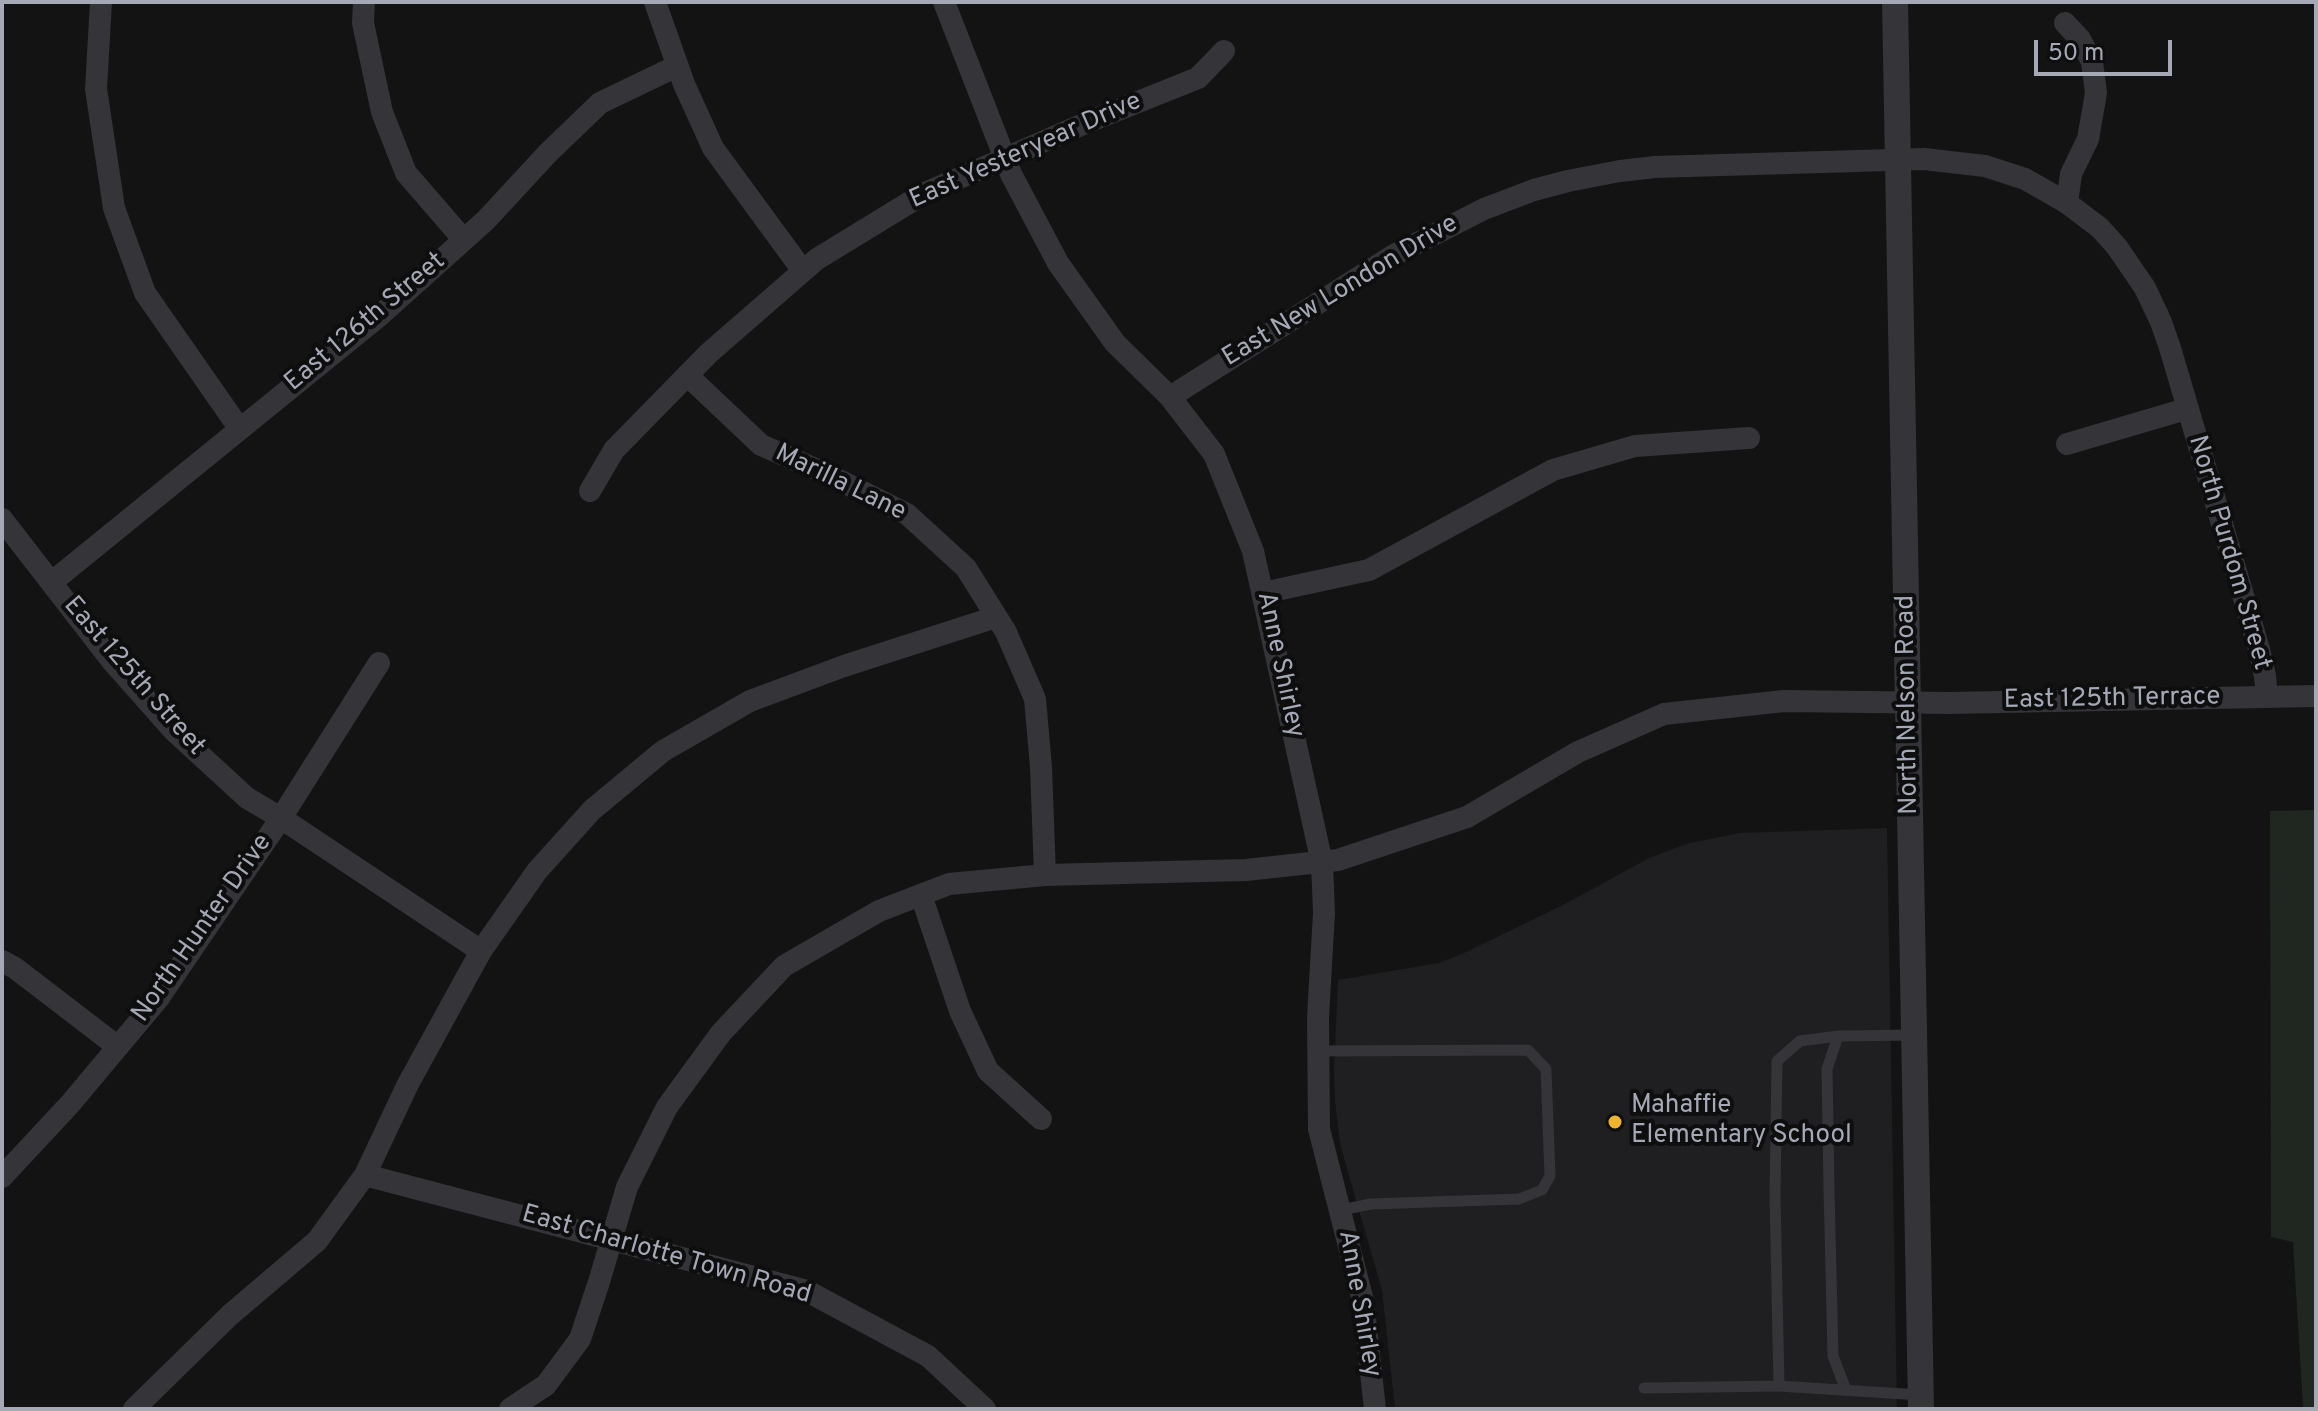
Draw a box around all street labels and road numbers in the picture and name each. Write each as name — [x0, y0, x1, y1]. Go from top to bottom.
street label: East Yesteryear Drive — [905, 87, 1147, 217]
street label: East New London Drive — [1218, 209, 1464, 375]
street label: East 126th Street — [279, 247, 453, 399]
street label: North Purdom Street — [2180, 432, 2276, 674]
street label: Marilla Lane — [769, 439, 911, 529]
street label: Anne Shirley — [1248, 589, 1310, 741]
street label: East 125th Street — [55, 591, 211, 763]
street label: North Nelson Road — [1891, 595, 1927, 815]
street label: East 125th Terrace — [2003, 683, 2221, 717]
street label: North Hunter Drive — [126, 829, 280, 1029]
street label: East Charlotte Town Road — [518, 1200, 814, 1312]
street label: Anne Shirley — [1330, 1228, 1386, 1380]

